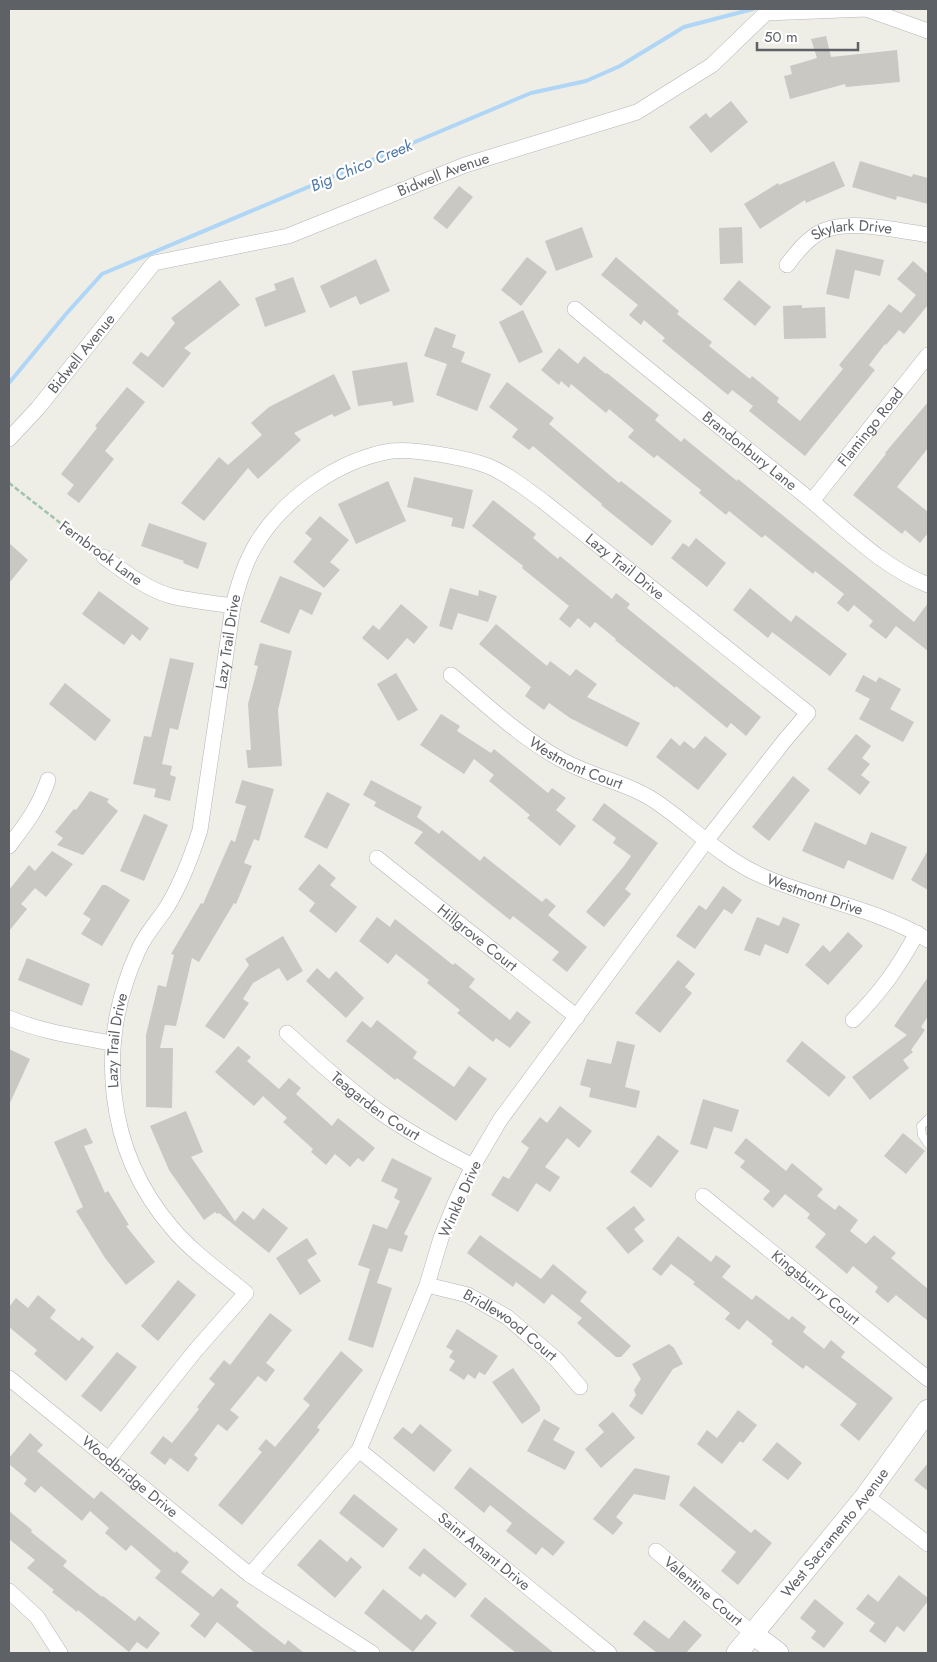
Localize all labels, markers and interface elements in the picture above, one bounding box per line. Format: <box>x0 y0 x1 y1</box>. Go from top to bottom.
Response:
scale bar <box>757 20 858 52</box>
text: 50 m <box>764 26 798 48</box>
water label: Big Chico Creek <box>307 133 417 197</box>
street label: Bidwell Avenue <box>394 147 492 202</box>
street label: Skylark Drive <box>806 215 894 246</box>
street label: Bidwell Avenue <box>43 309 120 398</box>
street label: Flamingo Road <box>832 383 909 472</box>
street label: Brandonbury Lane <box>697 406 802 496</box>
street label: Fernbrook Lane <box>55 515 147 591</box>
street label: Lazy Trail Drive <box>581 528 669 605</box>
street label: Lazy Trail Drive <box>210 592 247 691</box>
street label: Westmont Court <box>524 731 626 795</box>
street label: Westmont Drive <box>763 868 866 921</box>
street label: Hillgrove Court <box>432 899 522 977</box>
street label: Lazy Trail Drive <box>102 990 133 1089</box>
street label: Teagarden Court <box>326 1066 424 1146</box>
street label: Winkle Drive <box>433 1157 487 1241</box>
street label: Kingsburry Court <box>767 1245 865 1330</box>
street label: Bridlewood Court <box>459 1283 562 1366</box>
street label: Woodbridge Drive <box>77 1431 183 1523</box>
street label: West Sacramento Avenue <box>776 1463 894 1602</box>
street label: Saint Amant Drive <box>433 1507 535 1596</box>
street label: Valentine Court <box>659 1551 748 1632</box>

